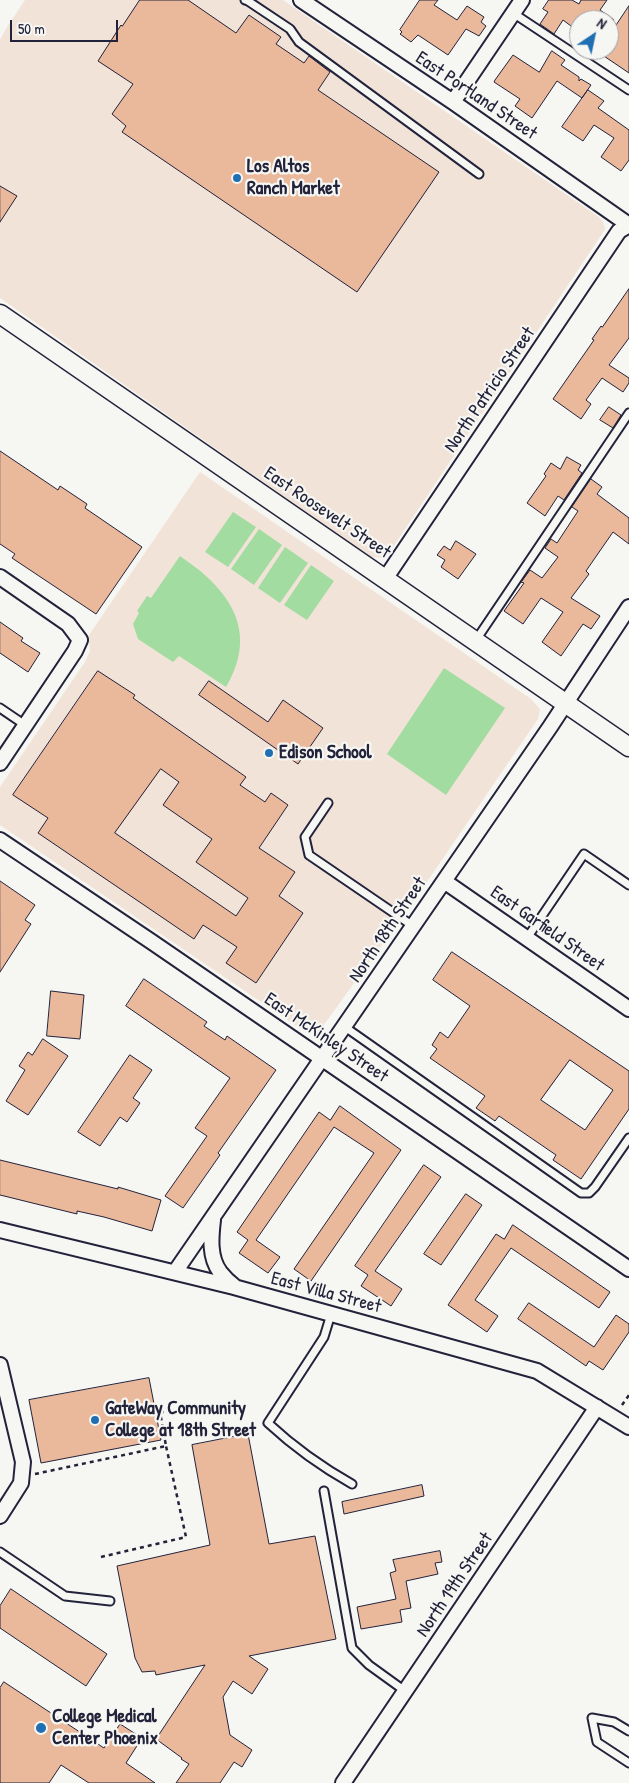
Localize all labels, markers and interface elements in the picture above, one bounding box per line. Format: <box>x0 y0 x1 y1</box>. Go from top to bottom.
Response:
scale bar <box>12 10 120 42</box>
north arrow <box>569 10 619 60</box>
text: N <box>594 13 611 33</box>
text: 50 m <box>18 18 45 39</box>
street label: East Portland Street <box>411 47 541 145</box>
place label: Los Altos Ranch Market <box>247 156 339 200</box>
marker: Los Altos Ranch Market <box>231 172 243 184</box>
street label: North Patricio Street <box>440 323 540 457</box>
street label: East Roosevelt Street <box>259 462 395 564</box>
place label: Edison School <box>279 742 371 764</box>
marker: Edison School <box>263 747 275 759</box>
street label: North 18th Street <box>344 873 432 987</box>
street label: East Garfield Street <box>486 881 608 977</box>
street label: East McKinley Street <box>260 988 392 1088</box>
street label: East Villa Street <box>268 1267 384 1319</box>
place label: GateWay Community College at 18th Street <box>105 1398 256 1442</box>
marker: GateWay Community College at 18th Street <box>89 1414 101 1426</box>
street label: North 19th Street <box>412 1528 498 1642</box>
place label: College Medical Center Phoenix <box>52 1706 158 1750</box>
marker: College Medical Center Phoenix <box>34 1721 48 1735</box>

